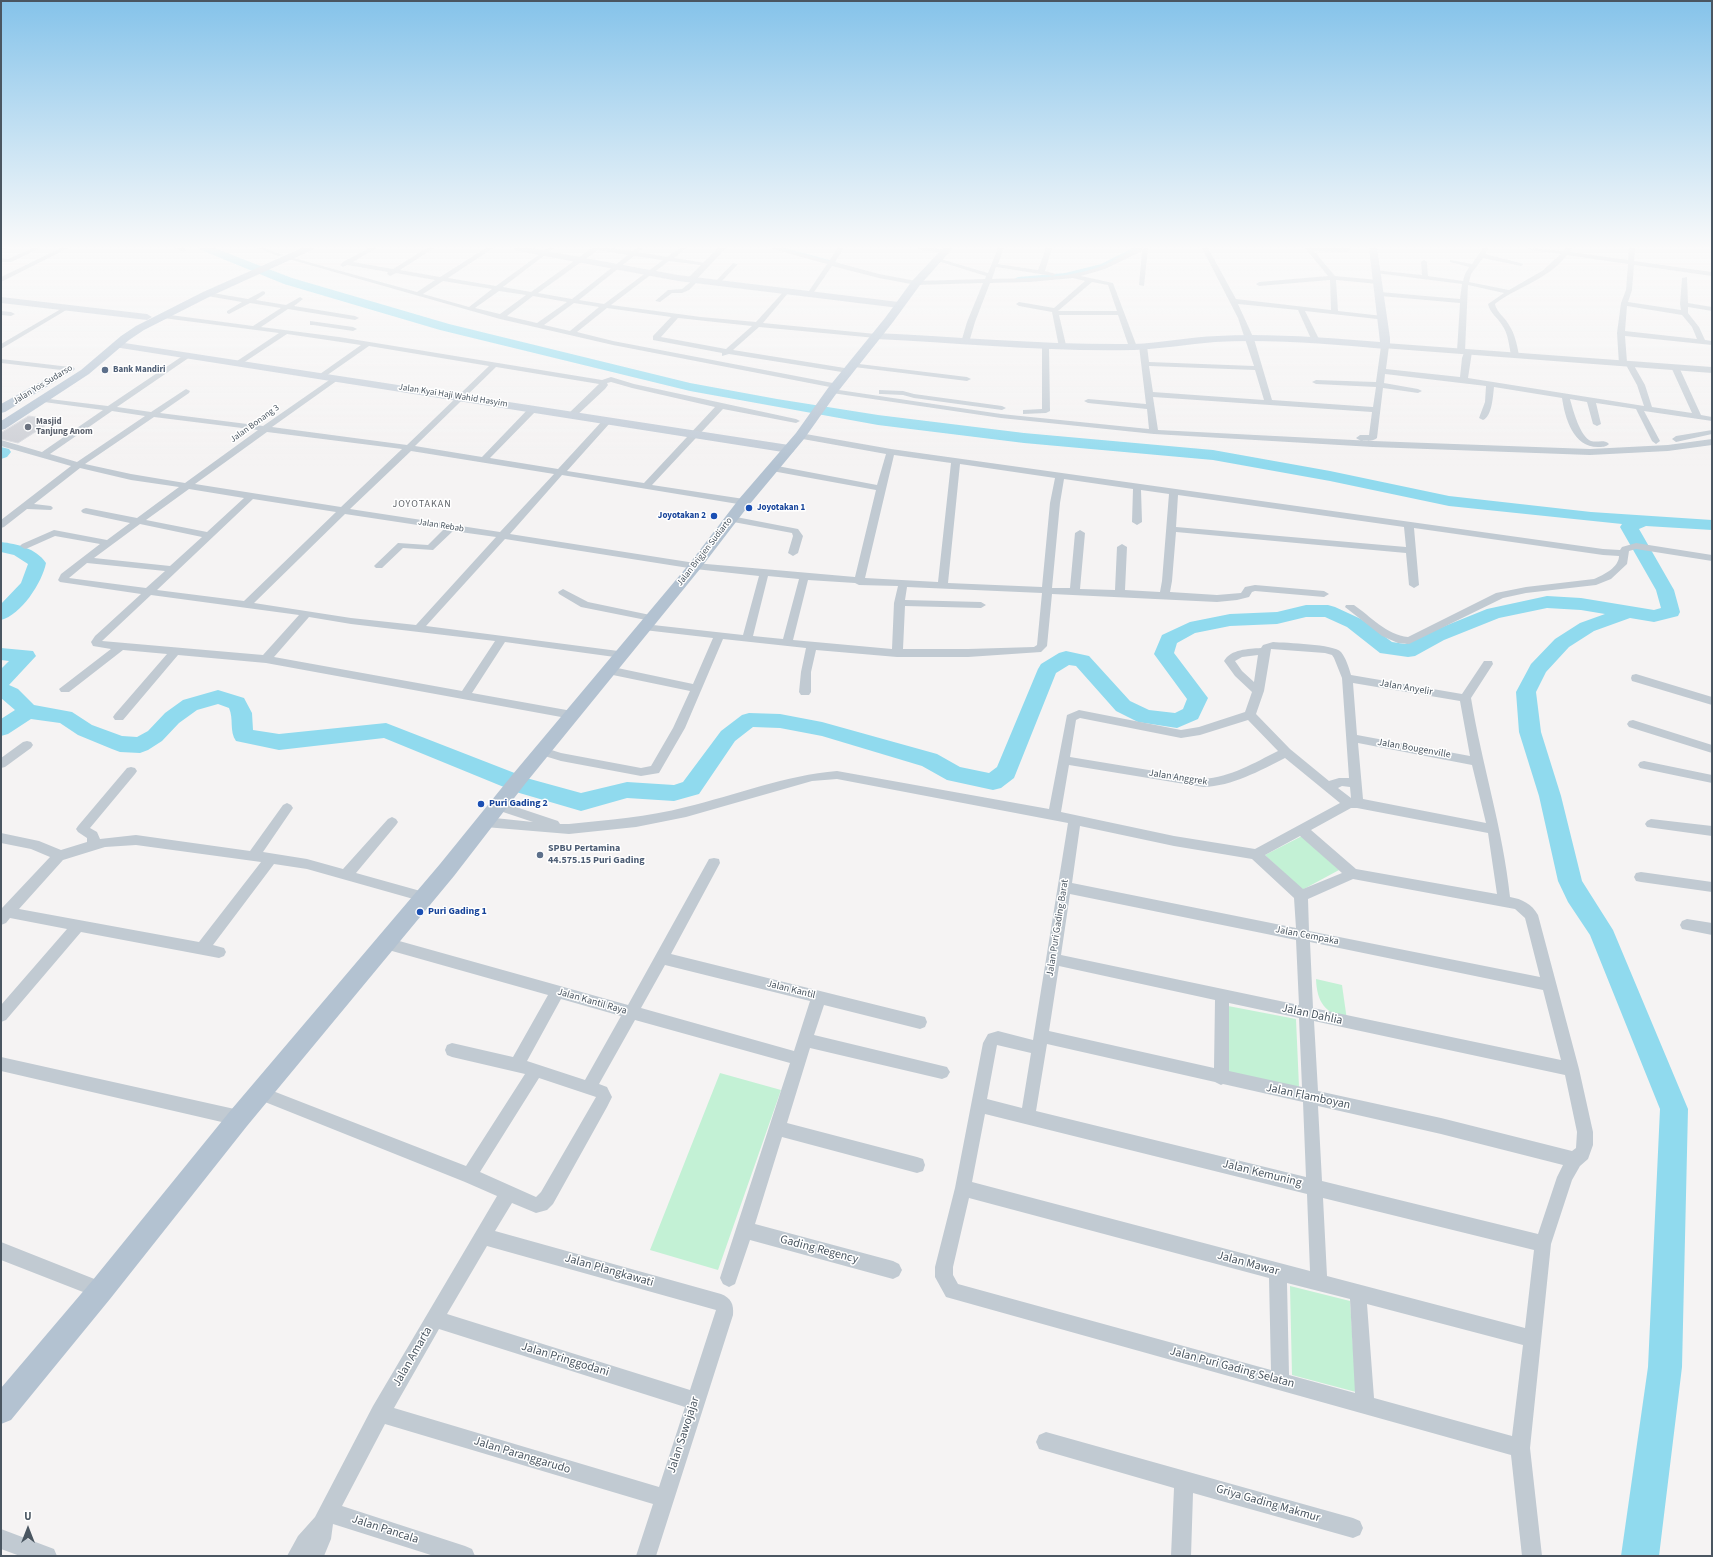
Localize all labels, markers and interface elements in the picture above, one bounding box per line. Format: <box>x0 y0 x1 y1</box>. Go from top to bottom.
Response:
street label: Jalan Yos Sudarso <box>11 363 75 407</box>
marker: Bank Mandiri <box>100 365 110 375</box>
place label: Bank Mandiri <box>113 365 166 375</box>
street label: Jalan Kyai Haji Wahid Hasyim <box>398 382 508 410</box>
street label: Jalan Bonang 3 <box>228 403 282 445</box>
place label: Masjid Tanjung Anom <box>36 417 93 438</box>
marker: Masjid Tanjung Anom <box>23 422 33 432</box>
district label: JOYOTAKAN <box>392 499 452 511</box>
marker: Joyotakan 1 <box>744 503 754 513</box>
place label: Joyotakan 1 <box>757 503 805 513</box>
place label: Joyotakan 2 <box>658 511 706 521</box>
marker: Joyotakan 2 <box>709 511 719 521</box>
street label: Jalan Brigjen Sudiarto <box>675 516 735 588</box>
street label: Jalan Rebab <box>417 517 465 535</box>
street label: Jalan Anyelir <box>1378 677 1434 699</box>
street label: Jalan Bougenville <box>1376 737 1452 761</box>
street label: Jalan Anggrek <box>1148 767 1208 789</box>
place label: Puri Gading 2 <box>489 798 548 810</box>
marker: Puri Gading 2 <box>476 799 486 809</box>
place label: SPBU Pertamina 44.575.15 Puri Gading <box>548 843 645 866</box>
marker: SPBU Pertamina 44.575.15 Puri Gading <box>535 850 545 860</box>
street label: Jalan Puri Gading Barat <box>1044 879 1072 977</box>
place label: Puri Gading 1 <box>428 906 487 918</box>
marker: Puri Gading 1 <box>415 907 425 917</box>
street label: Jalan Cempaka <box>1274 924 1340 948</box>
street label: Jalan Kantil <box>765 978 817 1002</box>
street label: Jalan Kantil Raya <box>556 986 628 1018</box>
street label: Jalan Dahlia <box>1280 1002 1344 1028</box>
street label: Jalan Flamboyan <box>1264 1081 1352 1113</box>
street label: Jalan Kemuning <box>1221 1157 1303 1191</box>
street label: Gading Regency <box>778 1233 860 1267</box>
street label: Jalan Mawar <box>1216 1249 1280 1279</box>
street label: Jalan Plangkawati <box>563 1251 655 1291</box>
street label: Jalan Amarta <box>390 1325 436 1389</box>
street label: Jalan Pringgodani <box>519 1340 611 1380</box>
street label: Jalan Puri Gading Selatan <box>1168 1344 1296 1392</box>
street label: Jalan Sawojajar <box>665 1395 703 1475</box>
street label: Jalan Paranggarudo <box>472 1434 572 1478</box>
street label: Griya Gading Makmur <box>1214 1482 1322 1526</box>
north arrow <box>8 1509 48 1549</box>
text: U <box>24 1509 32 1524</box>
street label: Jalan Pancala <box>350 1512 420 1548</box>

